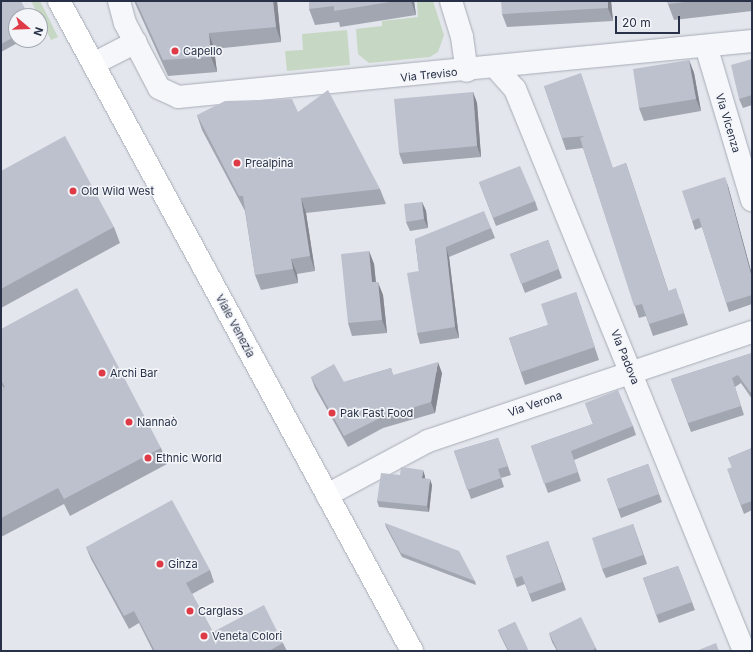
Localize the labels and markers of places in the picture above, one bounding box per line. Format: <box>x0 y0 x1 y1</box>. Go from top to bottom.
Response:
place label: Capello <box>183 44 222 58</box>
marker: Capello <box>170 46 180 56</box>
place label: Prealpina <box>245 156 293 170</box>
marker: Prealpina <box>232 158 242 168</box>
place label: Old Wild West <box>81 184 154 198</box>
marker: Old Wild West <box>68 186 78 196</box>
place label: Archi Bar <box>110 366 158 380</box>
marker: Archi Bar <box>97 368 107 378</box>
place label: Pak Fast Food <box>340 406 413 420</box>
marker: Pak Fast Food <box>327 408 337 418</box>
place label: Nannaò <box>137 415 177 429</box>
marker: Nannaò <box>124 417 134 427</box>
place label: Ethnic World <box>156 451 222 465</box>
marker: Ethnic World <box>143 453 153 463</box>
place label: Ginza <box>168 557 198 571</box>
marker: Ginza <box>155 559 165 569</box>
place label: Carglass <box>198 604 243 618</box>
marker: Carglass <box>185 606 195 616</box>
place label: Veneta Colori <box>212 629 282 643</box>
marker: Veneta Colori <box>199 631 209 641</box>

